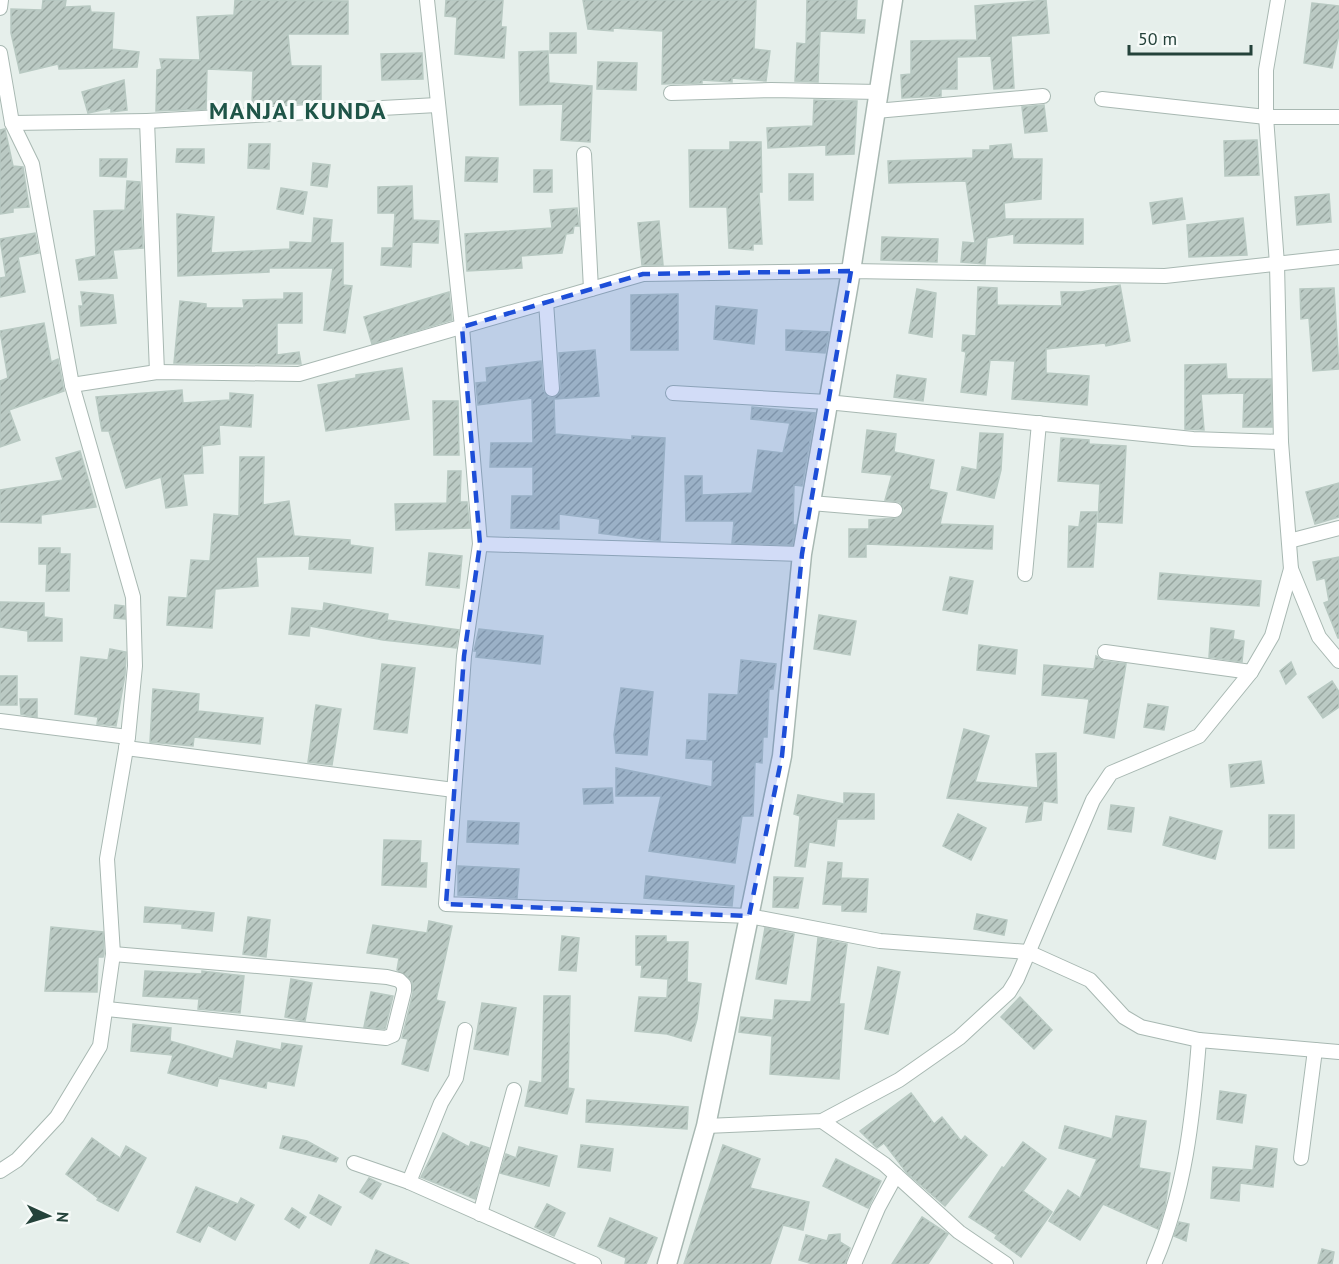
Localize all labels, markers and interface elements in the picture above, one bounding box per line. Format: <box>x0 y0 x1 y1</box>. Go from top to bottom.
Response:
scale bar <box>1129 18 1250 56</box>
text: 50 m <box>1138 27 1177 50</box>
district label: MANJAI KUNDA <box>209 95 387 126</box>
north arrow <box>18 1186 78 1246</box>
text: N <box>53 1211 73 1223</box>

